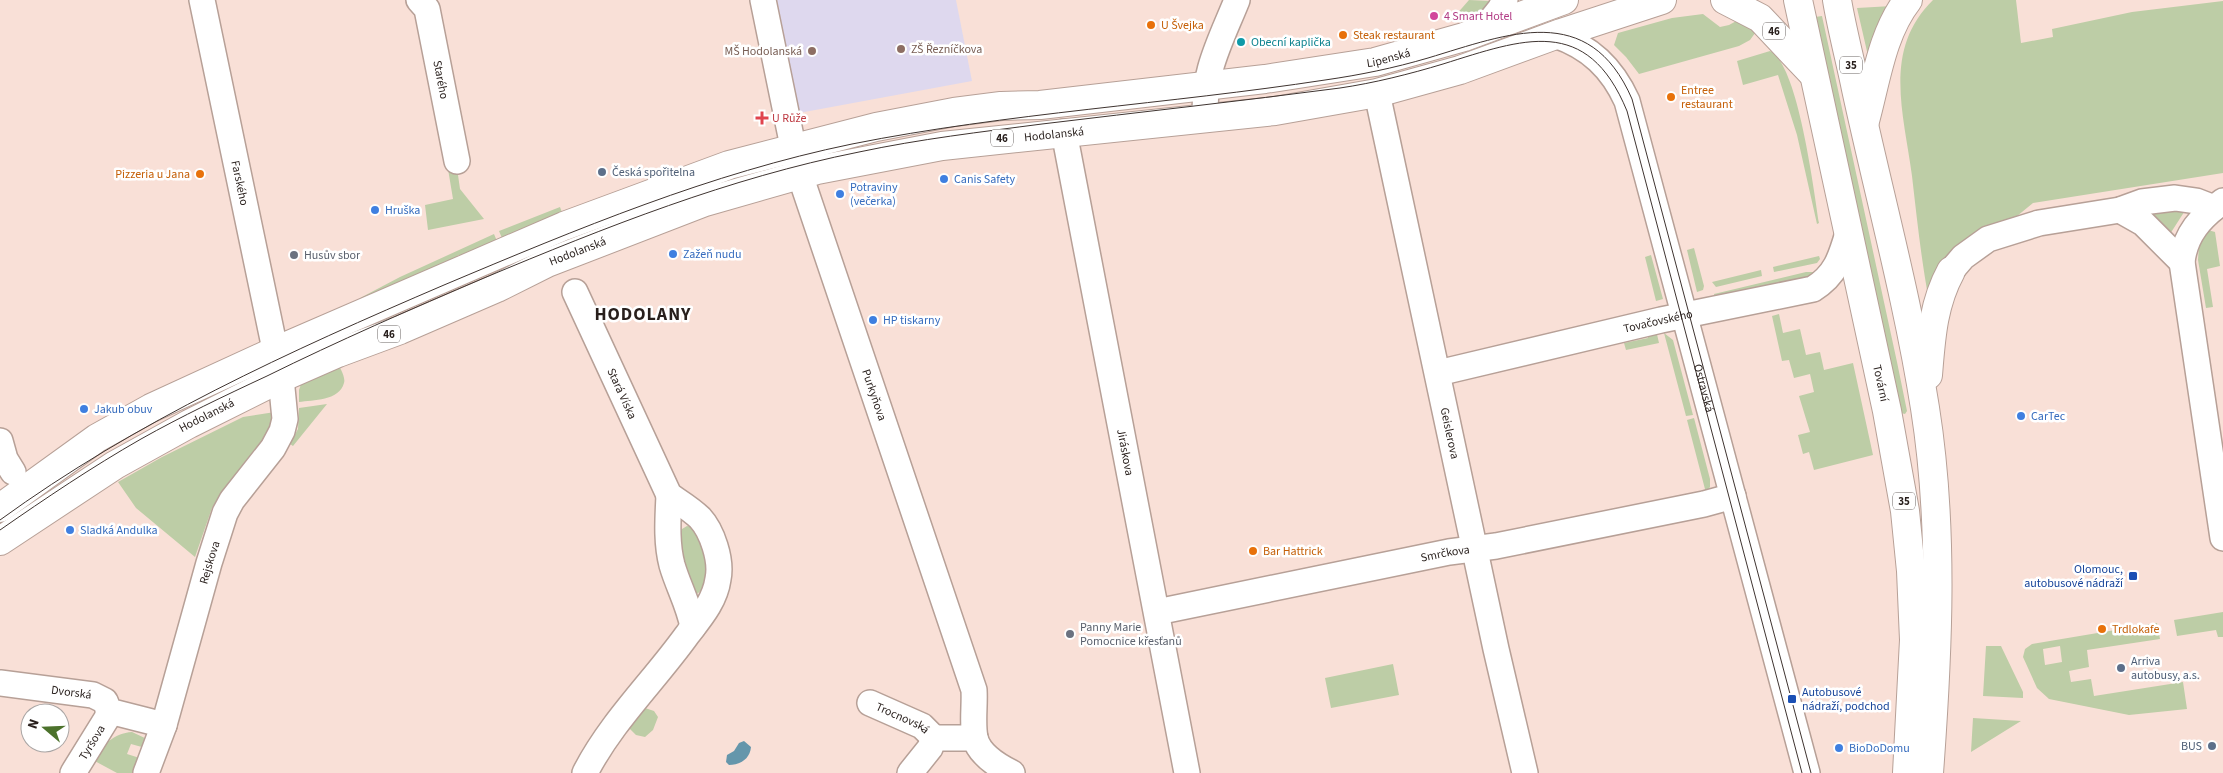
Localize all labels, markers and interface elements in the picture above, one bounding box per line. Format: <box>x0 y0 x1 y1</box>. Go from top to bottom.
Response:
place label: 4 Smart Hotel <box>1444 8 1512 25</box>
marker: 4 Smart Hotel <box>1428 10 1440 22</box>
place label: U Švejka <box>1161 17 1204 34</box>
marker: U Švejka <box>1145 19 1157 31</box>
road number: 46 <box>1763 22 1785 40</box>
place label: Steak restaurant <box>1353 27 1435 44</box>
marker: Steak restaurant <box>1337 29 1349 41</box>
place label: Obecní kaplička <box>1251 34 1331 51</box>
marker: Obecní kaplička <box>1235 36 1247 48</box>
place label: ZŠ Řezníčkova <box>911 41 982 58</box>
place label: MŠ Hodolanská <box>724 43 802 60</box>
marker: ZŠ Řezníčkova <box>895 43 907 55</box>
street label: Lipenská <box>1365 44 1412 72</box>
marker: MŠ Hodolanská <box>806 45 818 57</box>
road number: 35 <box>1840 56 1862 74</box>
street label: Starého <box>428 59 453 100</box>
place label: Entree restaurant <box>1681 82 1733 113</box>
marker: Entree restaurant <box>1665 91 1677 103</box>
place label: U Růže <box>772 110 806 127</box>
marker: U Růže <box>756 112 768 124</box>
street label: Hodolanská <box>1023 123 1085 146</box>
road number: 46 <box>991 130 1013 146</box>
street label: Farského <box>226 159 253 207</box>
place label: Česká spořitelna <box>612 164 695 181</box>
place label: Pizzeria u Jana <box>115 166 190 183</box>
marker: Česká spořitelna <box>596 166 608 178</box>
marker: Pizzeria u Jana <box>194 168 206 180</box>
place label: Canis Safety <box>954 171 1016 188</box>
marker: Canis Safety <box>938 173 950 185</box>
place label: Potraviny (večerka) <box>850 179 898 210</box>
marker: Potraviny (večerka) <box>834 188 846 200</box>
place label: Hruška <box>385 202 420 219</box>
marker: Hruška <box>369 204 381 216</box>
street label: Hodolanská <box>547 233 609 270</box>
place label: Zažeň nudu <box>683 246 742 263</box>
place label: Husův sbor <box>304 247 361 264</box>
marker: Zažeň nudu <box>667 248 679 260</box>
marker: Husův sbor <box>288 249 300 261</box>
district label: HODOLANY <box>594 302 692 327</box>
street label: Tovačovského <box>1622 306 1694 338</box>
place label: HP tiskarny <box>883 312 941 329</box>
marker: HP tiskarny <box>867 314 879 326</box>
road number: 46 <box>378 326 400 342</box>
street label: Ostravská <box>1689 362 1718 414</box>
street label: Tovární <box>1868 363 1893 404</box>
street label: Stará Víska <box>602 366 641 422</box>
street label: Purkyňova <box>857 367 890 423</box>
street label: Hodolanská <box>176 395 237 437</box>
place label: Jakub obuv <box>94 401 153 418</box>
marker: Jakub obuv <box>78 403 90 415</box>
street label: Geislerova <box>1436 406 1463 461</box>
place label: CarTec <box>2031 408 2066 425</box>
marker: CarTec <box>2015 410 2027 422</box>
street label: Jiráskova <box>1112 427 1138 477</box>
road number: 35 <box>1893 492 1915 510</box>
place label: Sladká Andulka <box>80 522 158 539</box>
marker: Sladká Andulka <box>64 524 76 536</box>
street label: Rejskova <box>196 539 225 586</box>
street label: Smrčkova <box>1419 541 1471 567</box>
place label: Bar Hattrick <box>1263 543 1323 560</box>
marker: Bar Hattrick <box>1247 545 1259 557</box>
place label: Olomouc, autobusové nádraží <box>2024 561 2124 592</box>
marker: Olomouc, autobusové nádraží <box>2127 570 2139 582</box>
place label: Panny Marie Pomocnice křesťanů <box>1080 619 1182 650</box>
place label: Trdlokafe <box>2112 621 2159 638</box>
marker: Trdlokafe <box>2096 623 2108 635</box>
marker: Panny Marie Pomocnice křesťanů <box>1064 628 1076 640</box>
place label: Arriva autobusy, a.s. <box>2131 653 2200 684</box>
marker: Arriva autobusy, a.s. <box>2115 662 2127 674</box>
street label: Dvorská <box>50 682 93 704</box>
place label: Autobusové nádraží, podchod <box>1802 684 1890 715</box>
marker: Autobusové nádraží, podchod <box>1786 693 1798 705</box>
street label: Trocnovská <box>873 699 933 738</box>
north arrow <box>20 703 70 753</box>
text: N <box>23 716 45 732</box>
street label: Tyršova <box>75 722 110 764</box>
place label: BUS <box>2181 738 2202 755</box>
place label: BioDoDomu <box>1849 740 1910 757</box>
marker: BUS <box>2206 740 2218 752</box>
marker: BioDoDomu <box>1833 742 1845 754</box>

